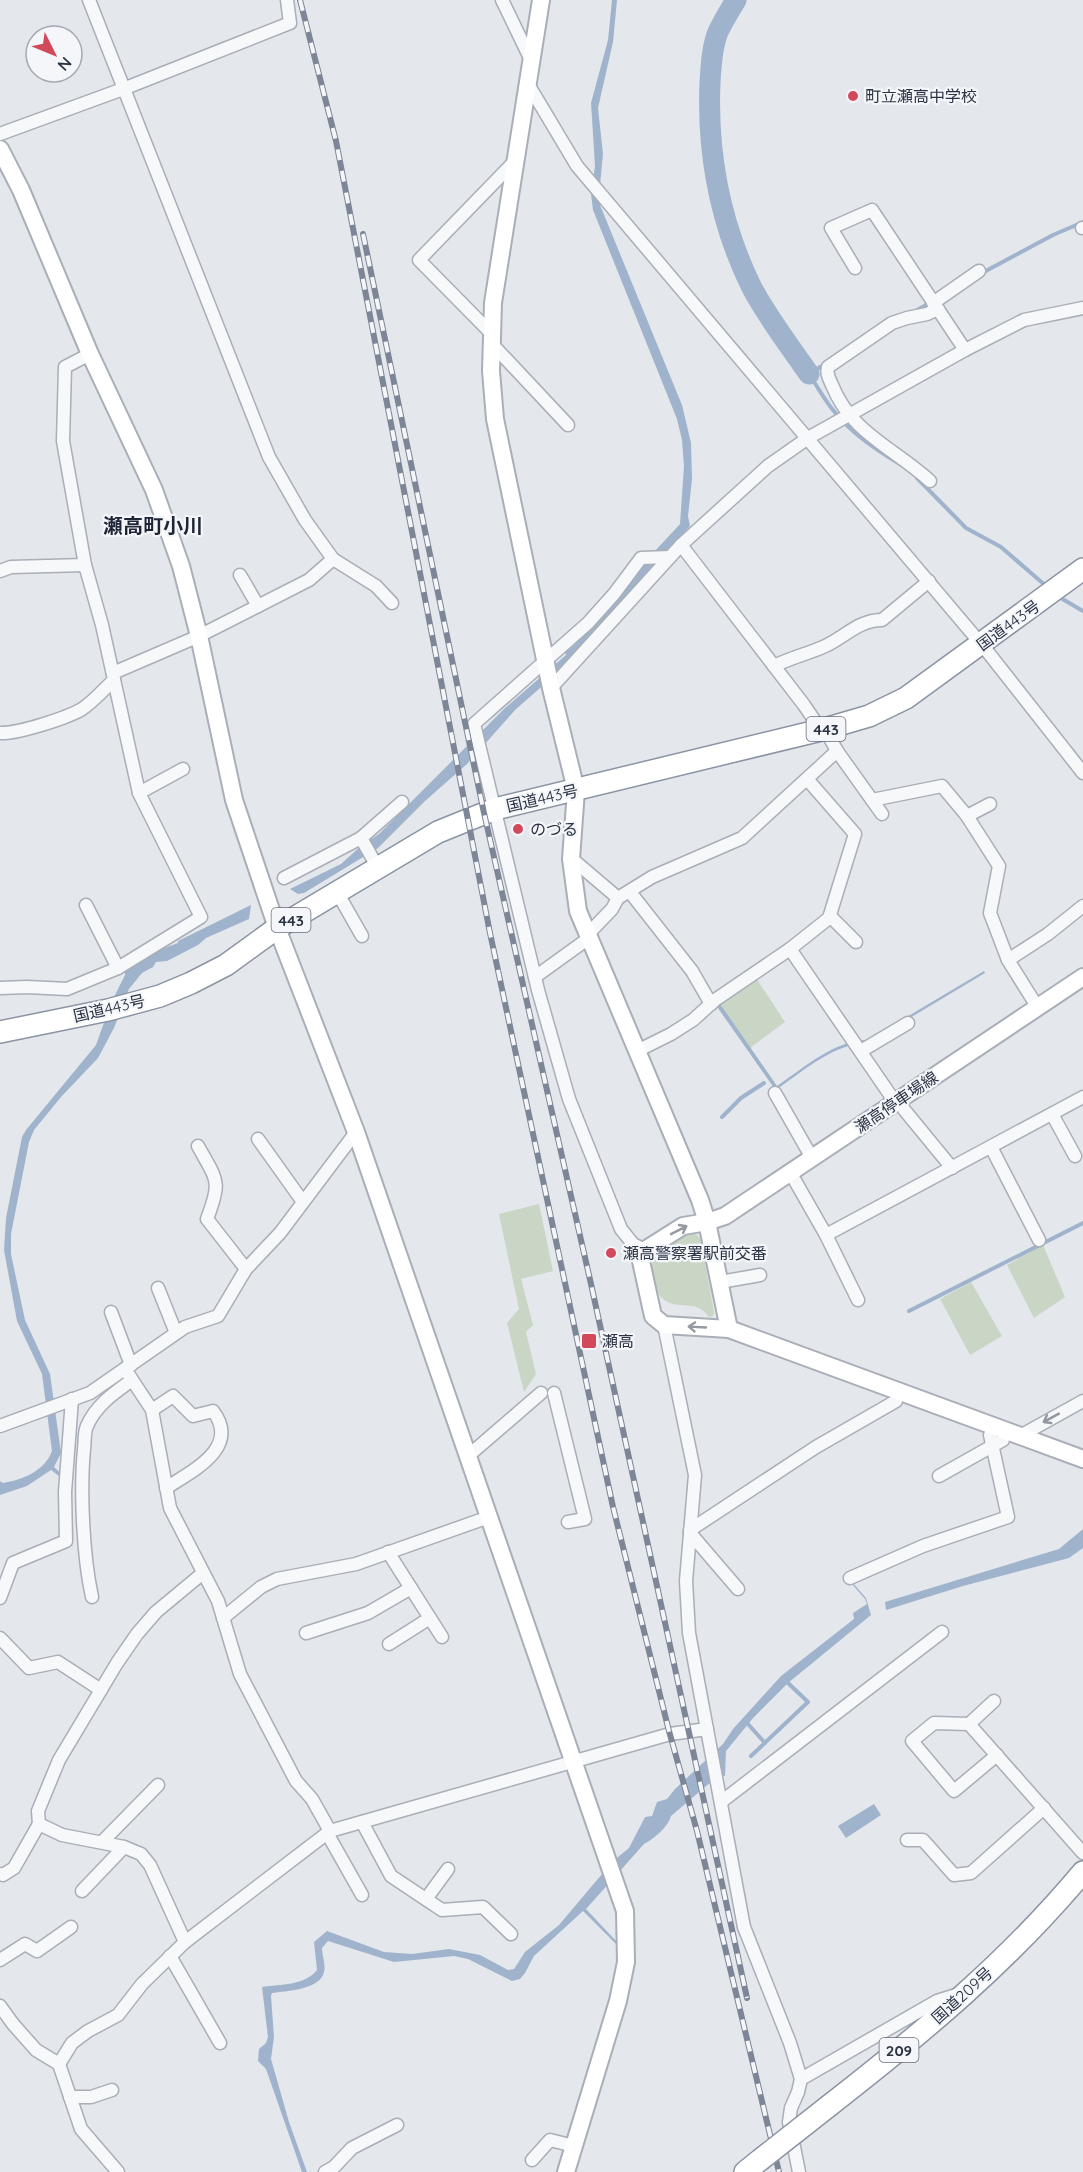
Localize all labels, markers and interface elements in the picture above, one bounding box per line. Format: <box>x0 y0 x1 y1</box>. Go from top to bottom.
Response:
north arrow <box>24 24 84 84</box>
text: N <box>54 53 76 75</box>
place label: 町立瀬高中学校 <box>865 86 977 106</box>
marker: 町立瀬高中学校 <box>846 89 860 103</box>
district label: 瀬高町小川 <box>103 513 203 538</box>
street label: 国道443号 <box>972 595 1044 655</box>
road number: 443 <box>806 717 846 741</box>
street label: 国道443号 <box>504 780 580 816</box>
place label: のづる <box>530 819 578 839</box>
marker: のづる <box>511 822 525 836</box>
road number: 443 <box>272 908 310 932</box>
street label: 国道443号 <box>71 990 147 1026</box>
street label: 瀬高停車場線 <box>851 1067 941 1137</box>
one-way arrow <box>669 1224 687 1235</box>
place label: 瀬高警察署駅前交番 <box>623 1243 767 1263</box>
marker: 瀬高警察署駅前交番 <box>604 1246 618 1260</box>
one-way arrow <box>687 1321 707 1332</box>
place label: 瀬高 <box>602 1331 634 1351</box>
marker: 瀬高 <box>580 1332 598 1350</box>
one-way arrow <box>1043 1413 1061 1424</box>
street label: 国道209号 <box>927 1962 997 2028</box>
road number: 209 <box>880 2038 918 2062</box>

